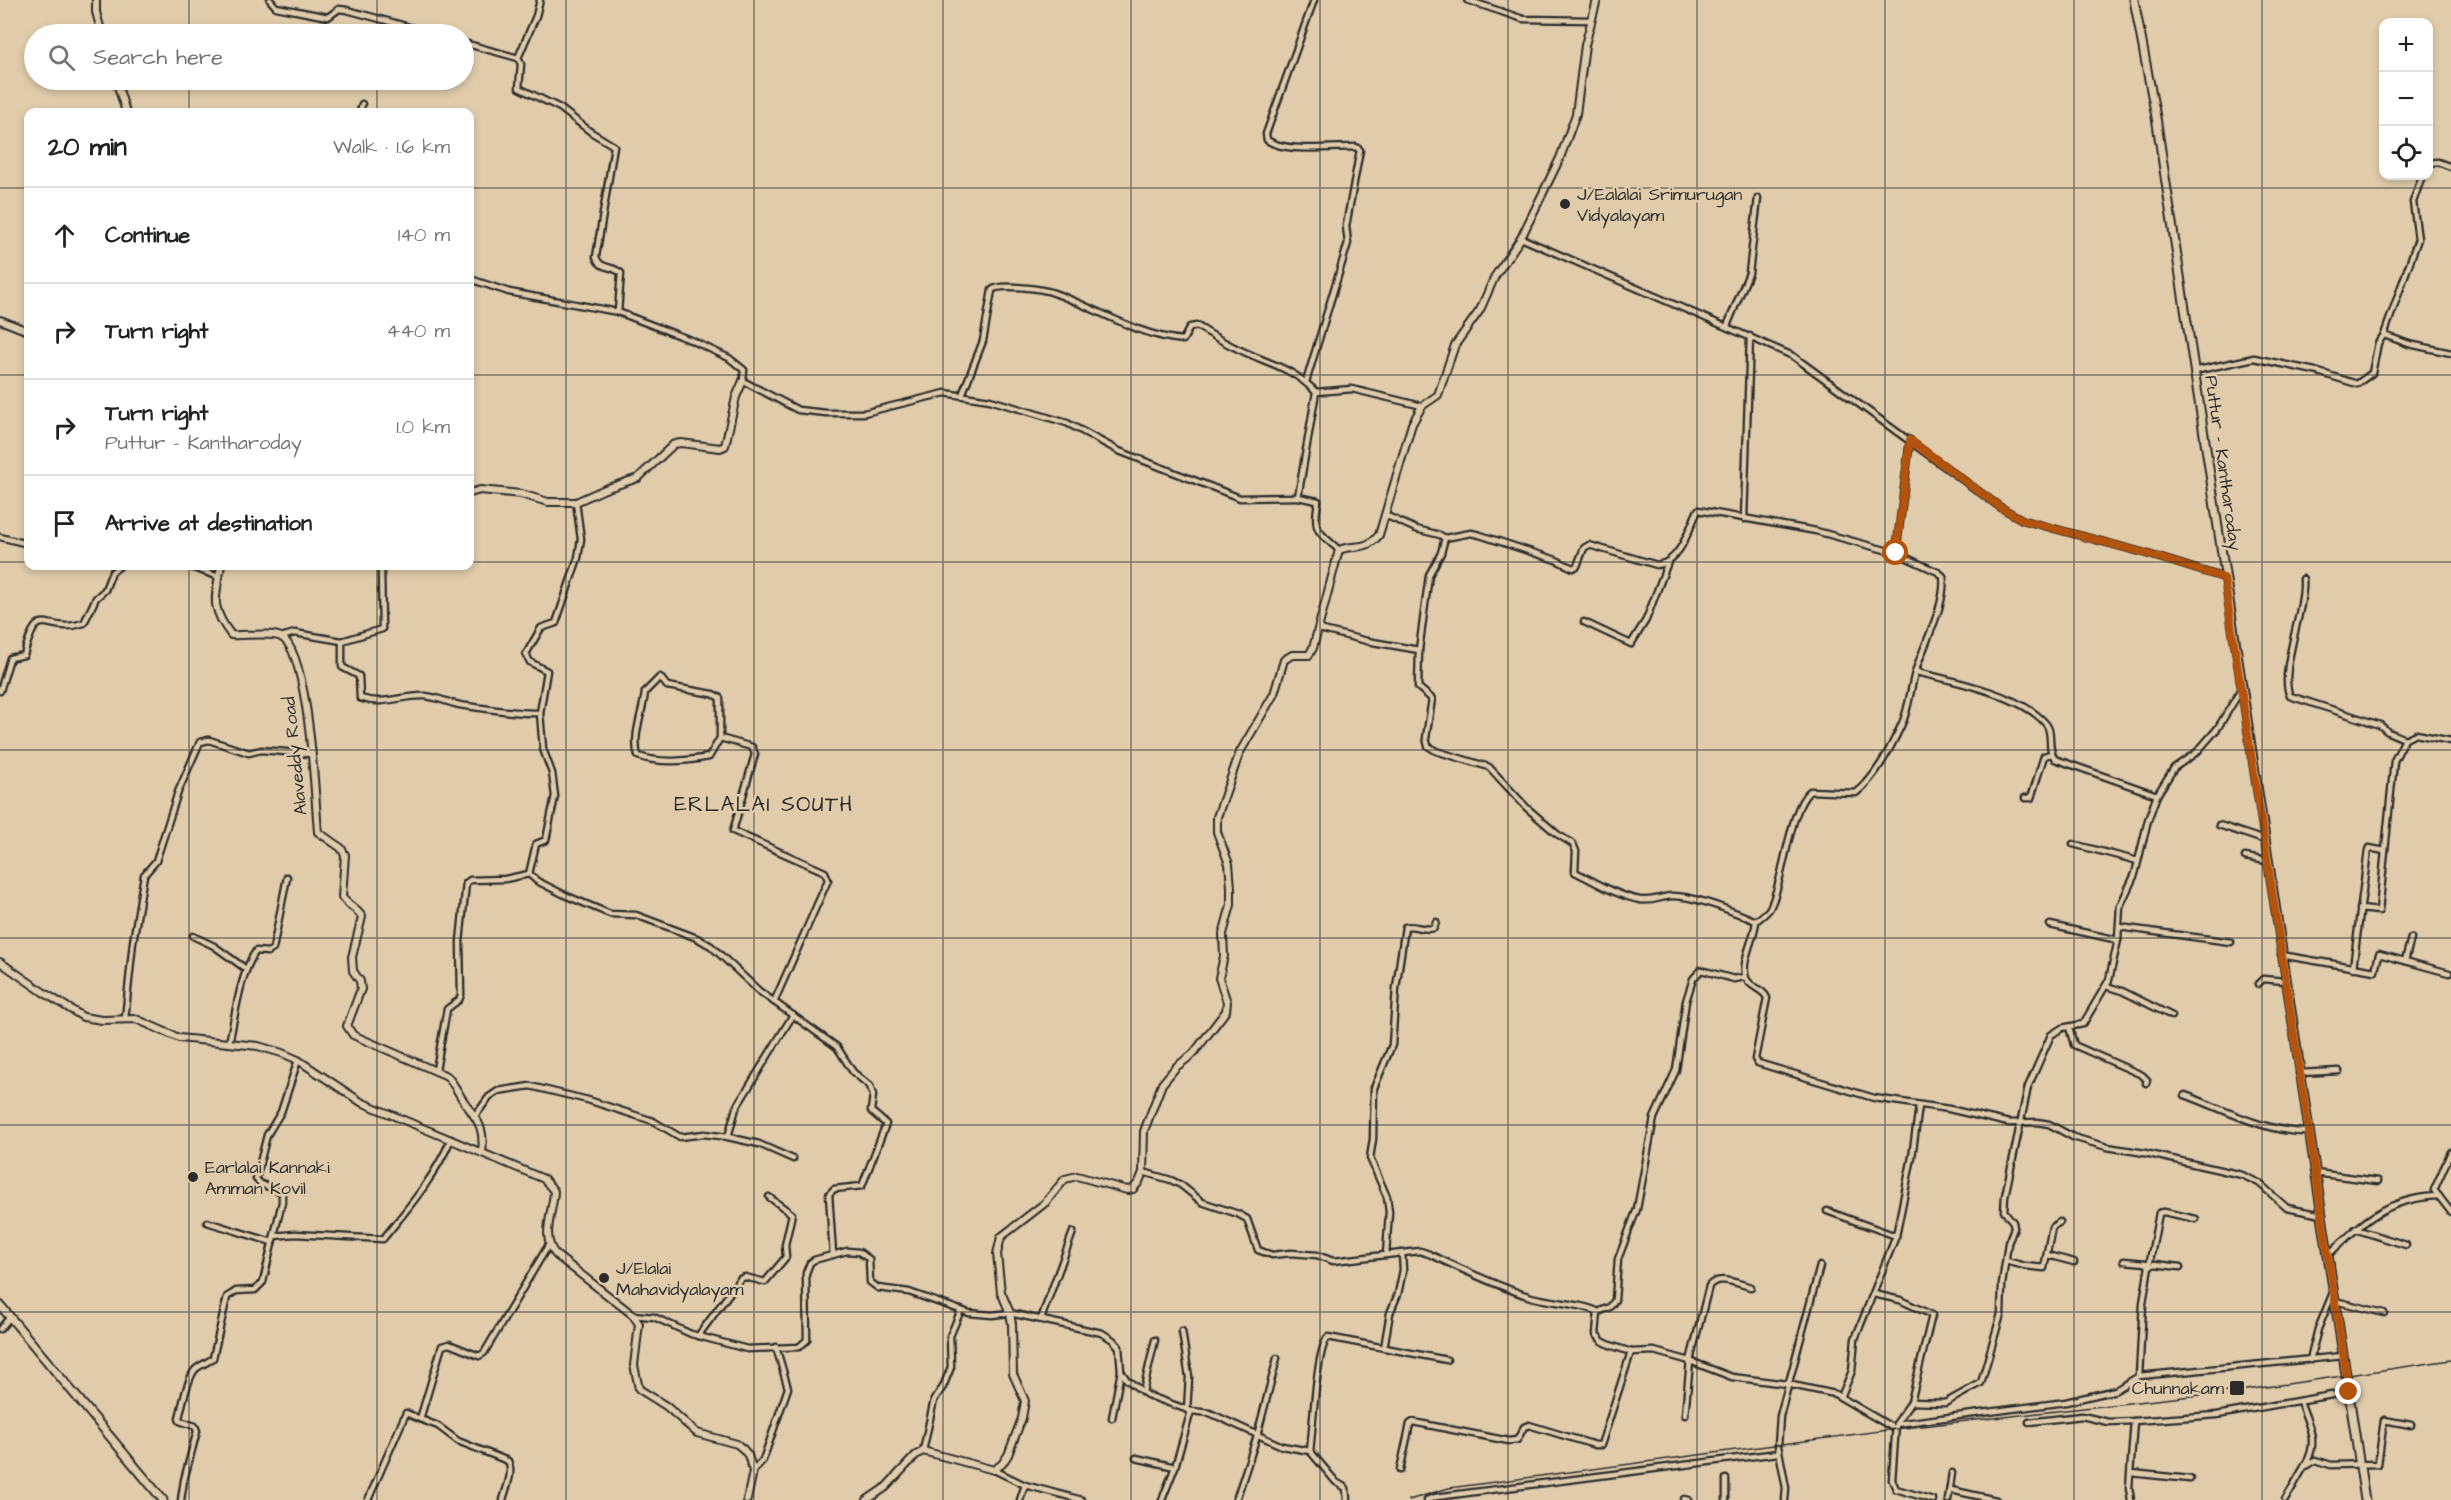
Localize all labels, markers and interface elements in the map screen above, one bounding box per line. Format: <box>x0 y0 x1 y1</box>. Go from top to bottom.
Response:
map controls <box>2379 18 2433 180</box>
button: + <box>2379 18 2433 72</box>
search box <box>24 24 474 90</box>
icon: search <box>45 41 78 74</box>
text: Search here <box>93 42 223 73</box>
button: − <box>2379 72 2433 126</box>
button: locate <box>2379 126 2433 180</box>
text: 20 min <box>48 129 127 165</box>
text: Walk · 1.6 km <box>333 133 450 161</box>
place label: J/Ealalai Srimurugan Vidyalayam <box>1577 182 1742 229</box>
marker: J/Ealalai Srimurugan Vidyalayam <box>1558 197 1572 211</box>
icon: ahead <box>48 219 81 252</box>
text: Continue <box>105 220 190 251</box>
text: 140 m <box>398 221 450 249</box>
icon: right <box>48 315 81 348</box>
text: Turn right <box>105 316 208 347</box>
text: 440 m <box>387 317 450 345</box>
street label: Puttur - Kantharoday <box>2197 374 2248 553</box>
text: Turn right <box>105 398 208 429</box>
icon: right <box>48 411 81 444</box>
text: 1.0 km <box>396 413 450 441</box>
text: Puttur - Kantharoday <box>105 429 302 457</box>
icon: arrive <box>48 507 81 540</box>
text: Arrive at destination <box>105 508 312 539</box>
route start <box>1882 539 1908 565</box>
street label: Alaveddy Road <box>276 695 315 817</box>
district label: ERLALAI SOUTH <box>674 790 854 819</box>
place label: Earlalai Kannaki Amman Kovil <box>205 1155 330 1201</box>
marker: Earlalai Kannaki Amman Kovil <box>186 1170 200 1184</box>
place label: J/Elalai Mahavidyalayam <box>616 1256 743 1303</box>
marker: J/Elalai Mahavidyalayam <box>597 1271 611 1285</box>
place label: Chunnakam <box>2132 1376 2224 1401</box>
route end <box>2335 1378 2361 1404</box>
marker: Chunnakam <box>2228 1379 2246 1397</box>

